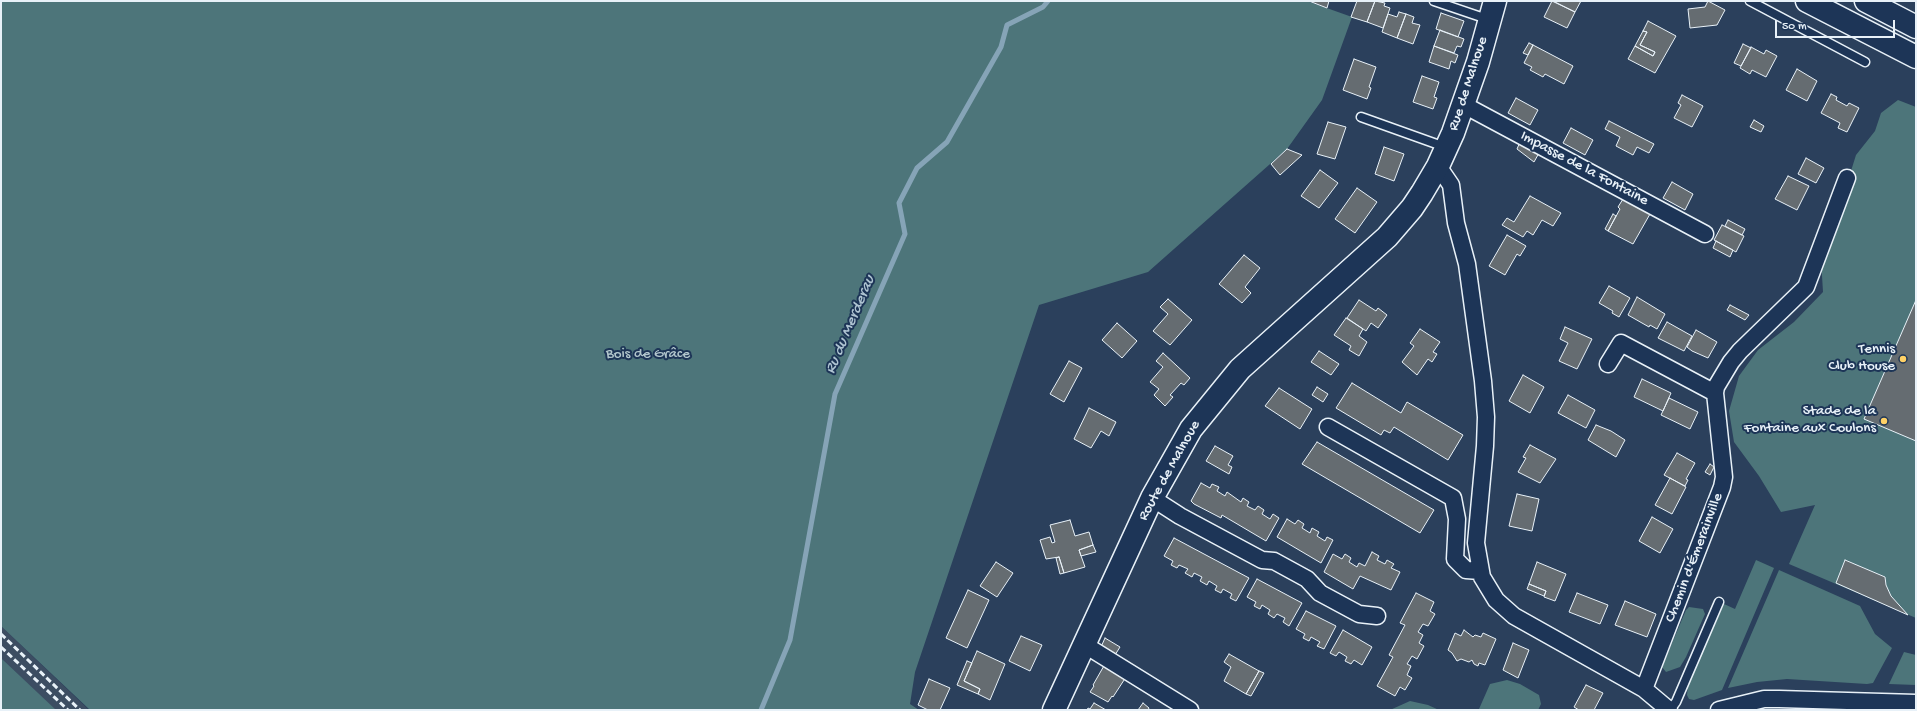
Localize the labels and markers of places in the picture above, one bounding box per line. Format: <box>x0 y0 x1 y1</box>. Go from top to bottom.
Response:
place label: Tennis Club House <box>1828 341 1895 376</box>
marker: Tennis Club House <box>1898 354 1908 364</box>
place label: Stade de la Fontaine aux Coulons <box>1744 403 1876 438</box>
marker: Stade de la Fontaine aux Coulons <box>1879 416 1889 426</box>

